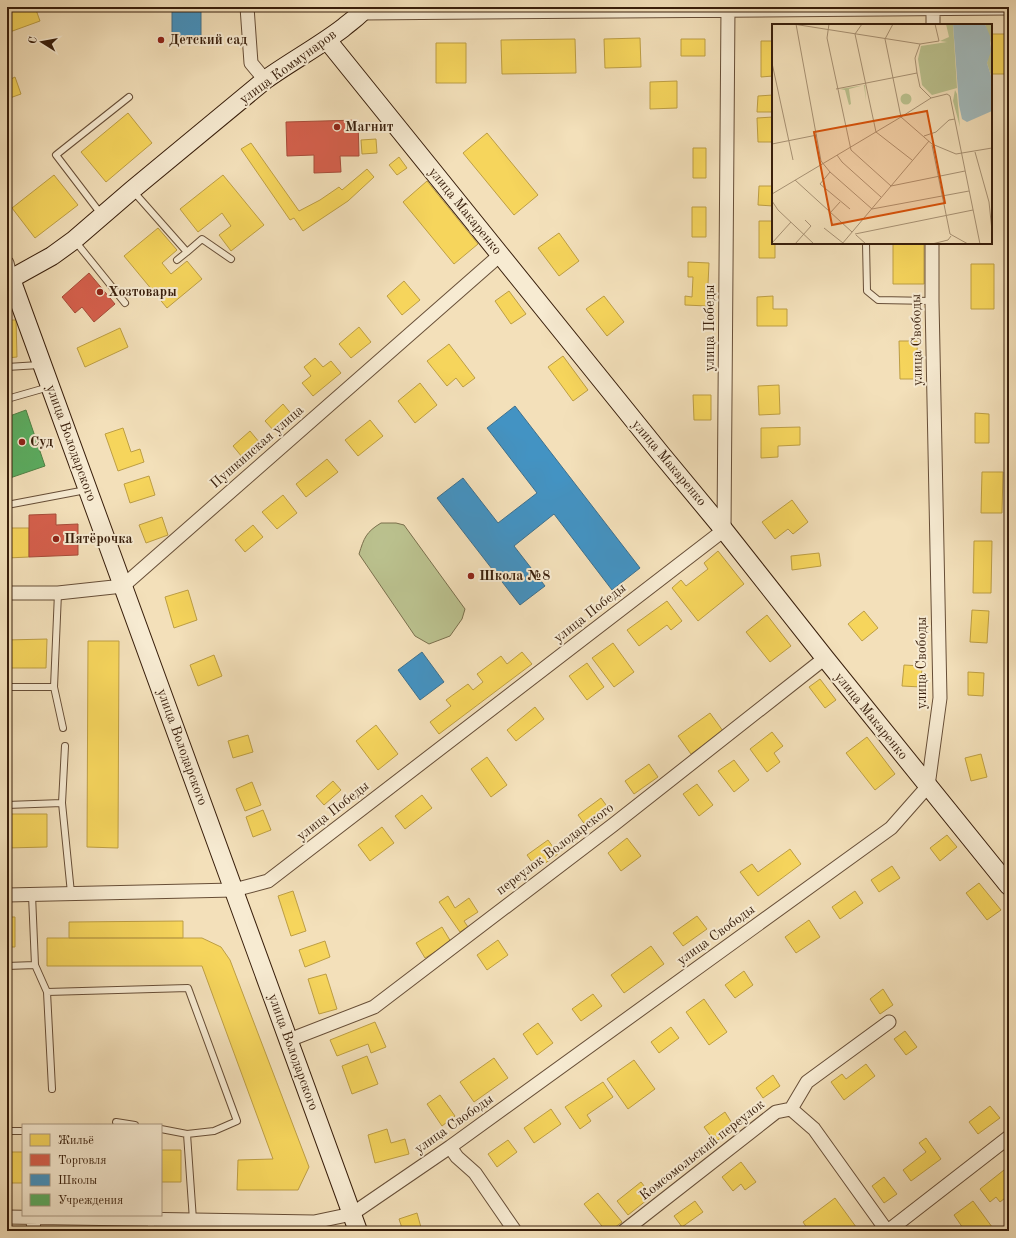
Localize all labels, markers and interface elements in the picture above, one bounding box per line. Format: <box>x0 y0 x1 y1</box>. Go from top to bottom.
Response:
north arrow <box>22 22 62 62</box>
inset map <box>772 24 992 244</box>
street label: улица Коммунаров <box>237 27 339 107</box>
place label: Детский сад <box>169 33 248 47</box>
marker: Детский сад <box>156 35 166 45</box>
text: С <box>28 36 40 45</box>
place label: Магнит <box>345 120 394 134</box>
marker: Магнит <box>332 122 342 132</box>
street label: улица Макаренко <box>426 165 504 257</box>
street label: улица Победы <box>703 284 717 372</box>
place label: Хозтовары <box>108 285 177 299</box>
marker: Хозтовары <box>95 287 105 297</box>
street label: улица Свободы <box>909 294 925 386</box>
street label: улица Володарского <box>43 383 99 503</box>
street label: Пушкинская улица <box>208 403 306 491</box>
street label: улица Макаренко <box>629 417 709 509</box>
place label: Суд <box>30 435 53 449</box>
marker: Суд <box>17 437 27 447</box>
place label: Пятёрочка <box>64 532 133 546</box>
marker: Пятёрочка <box>51 534 61 544</box>
place label: Школа №8 <box>479 569 550 583</box>
marker: Школа №8 <box>466 571 476 581</box>
street label: улица Победы <box>551 581 629 645</box>
street label: улица Свободы <box>915 617 929 709</box>
street label: улица Макаренко <box>832 670 910 762</box>
street label: улица Володарского <box>154 687 210 807</box>
street label: улица Победы <box>294 779 372 843</box>
street label: переулок Володарского <box>494 800 616 898</box>
street label: улица Свободы <box>675 902 757 968</box>
street label: улица Володарского <box>265 992 321 1112</box>
street label: улица Свободы <box>412 1092 496 1156</box>
street label: Комсомольский переулок <box>637 1097 767 1203</box>
legend <box>22 1124 162 1216</box>
text: Жильё <box>58 1135 94 1147</box>
text: Торговля <box>58 1155 107 1167</box>
text: Школы <box>58 1175 97 1187</box>
text: Учреждения <box>58 1195 123 1207</box>

